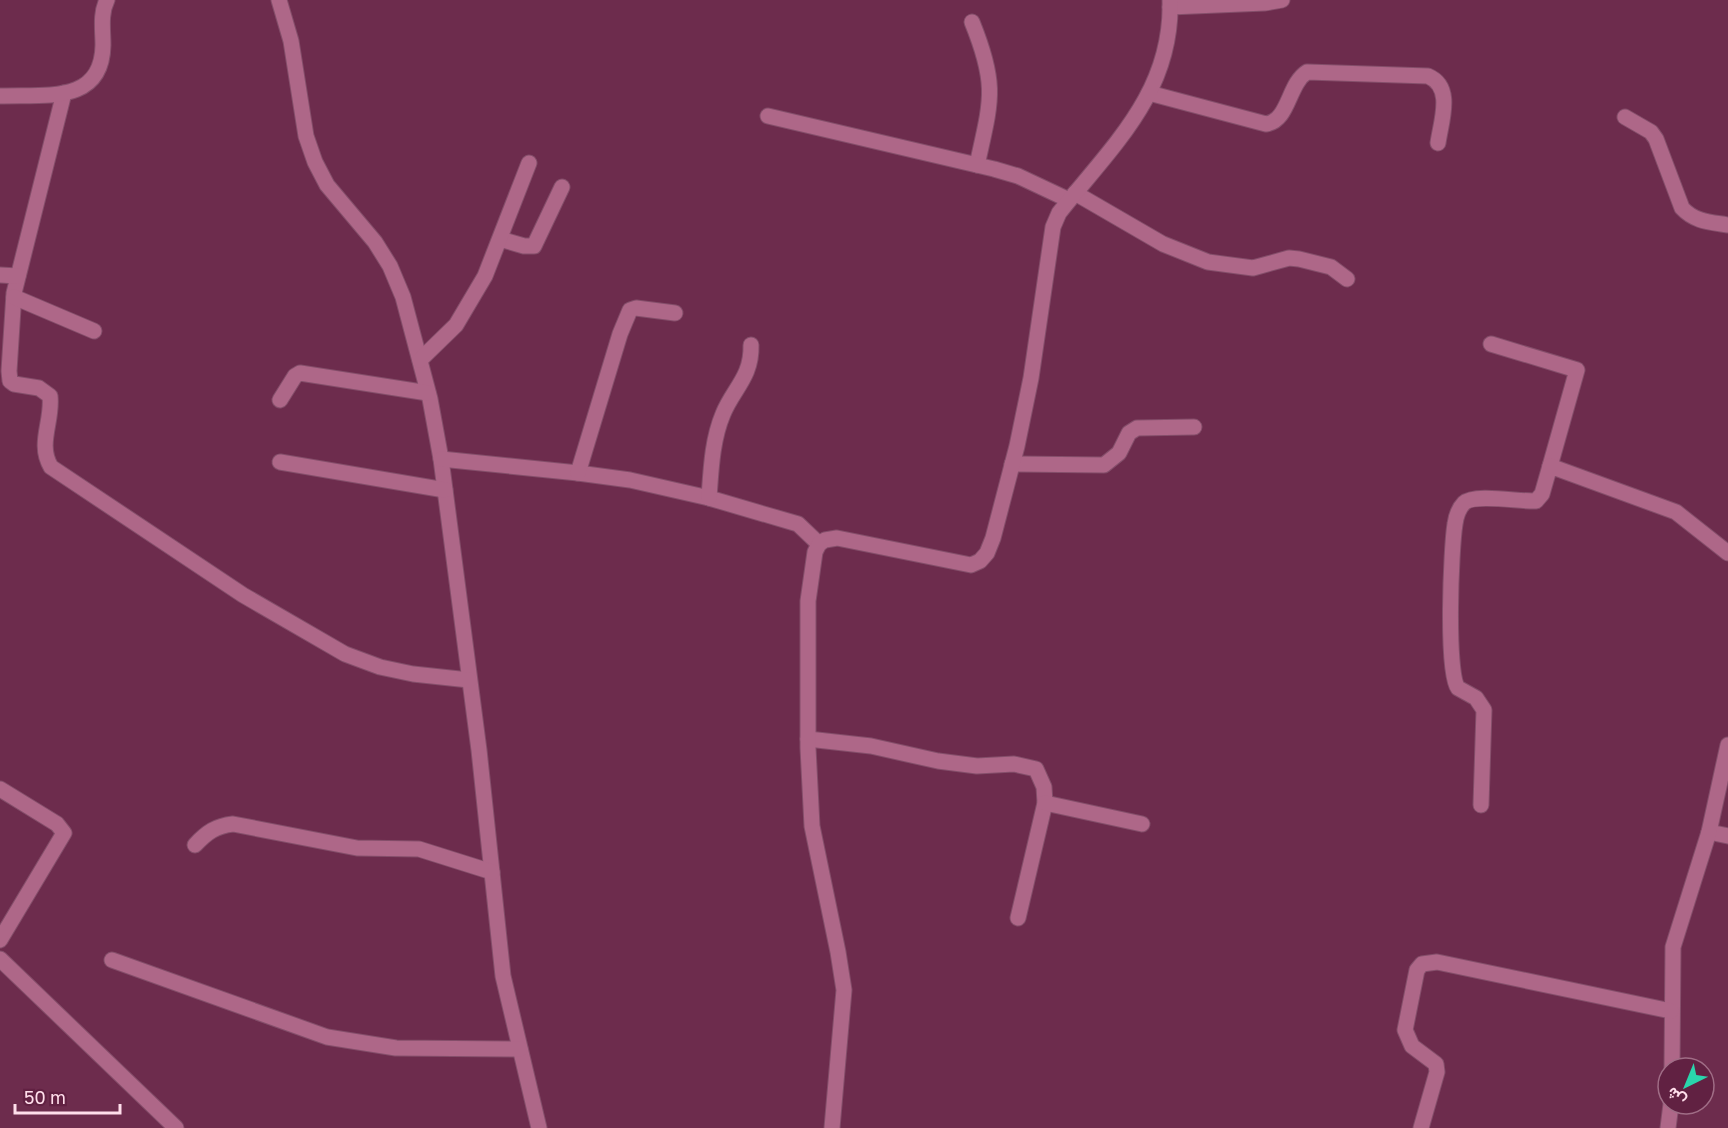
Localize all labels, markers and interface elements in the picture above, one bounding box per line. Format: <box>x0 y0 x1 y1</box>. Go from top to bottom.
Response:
north arrow <box>1656 1056 1716 1116</box>
scale bar <box>15 1077 120 1115</box>
text: ش <box>1662 1083 1690 1111</box>
text: 50 m <box>24 1086 66 1108</box>

